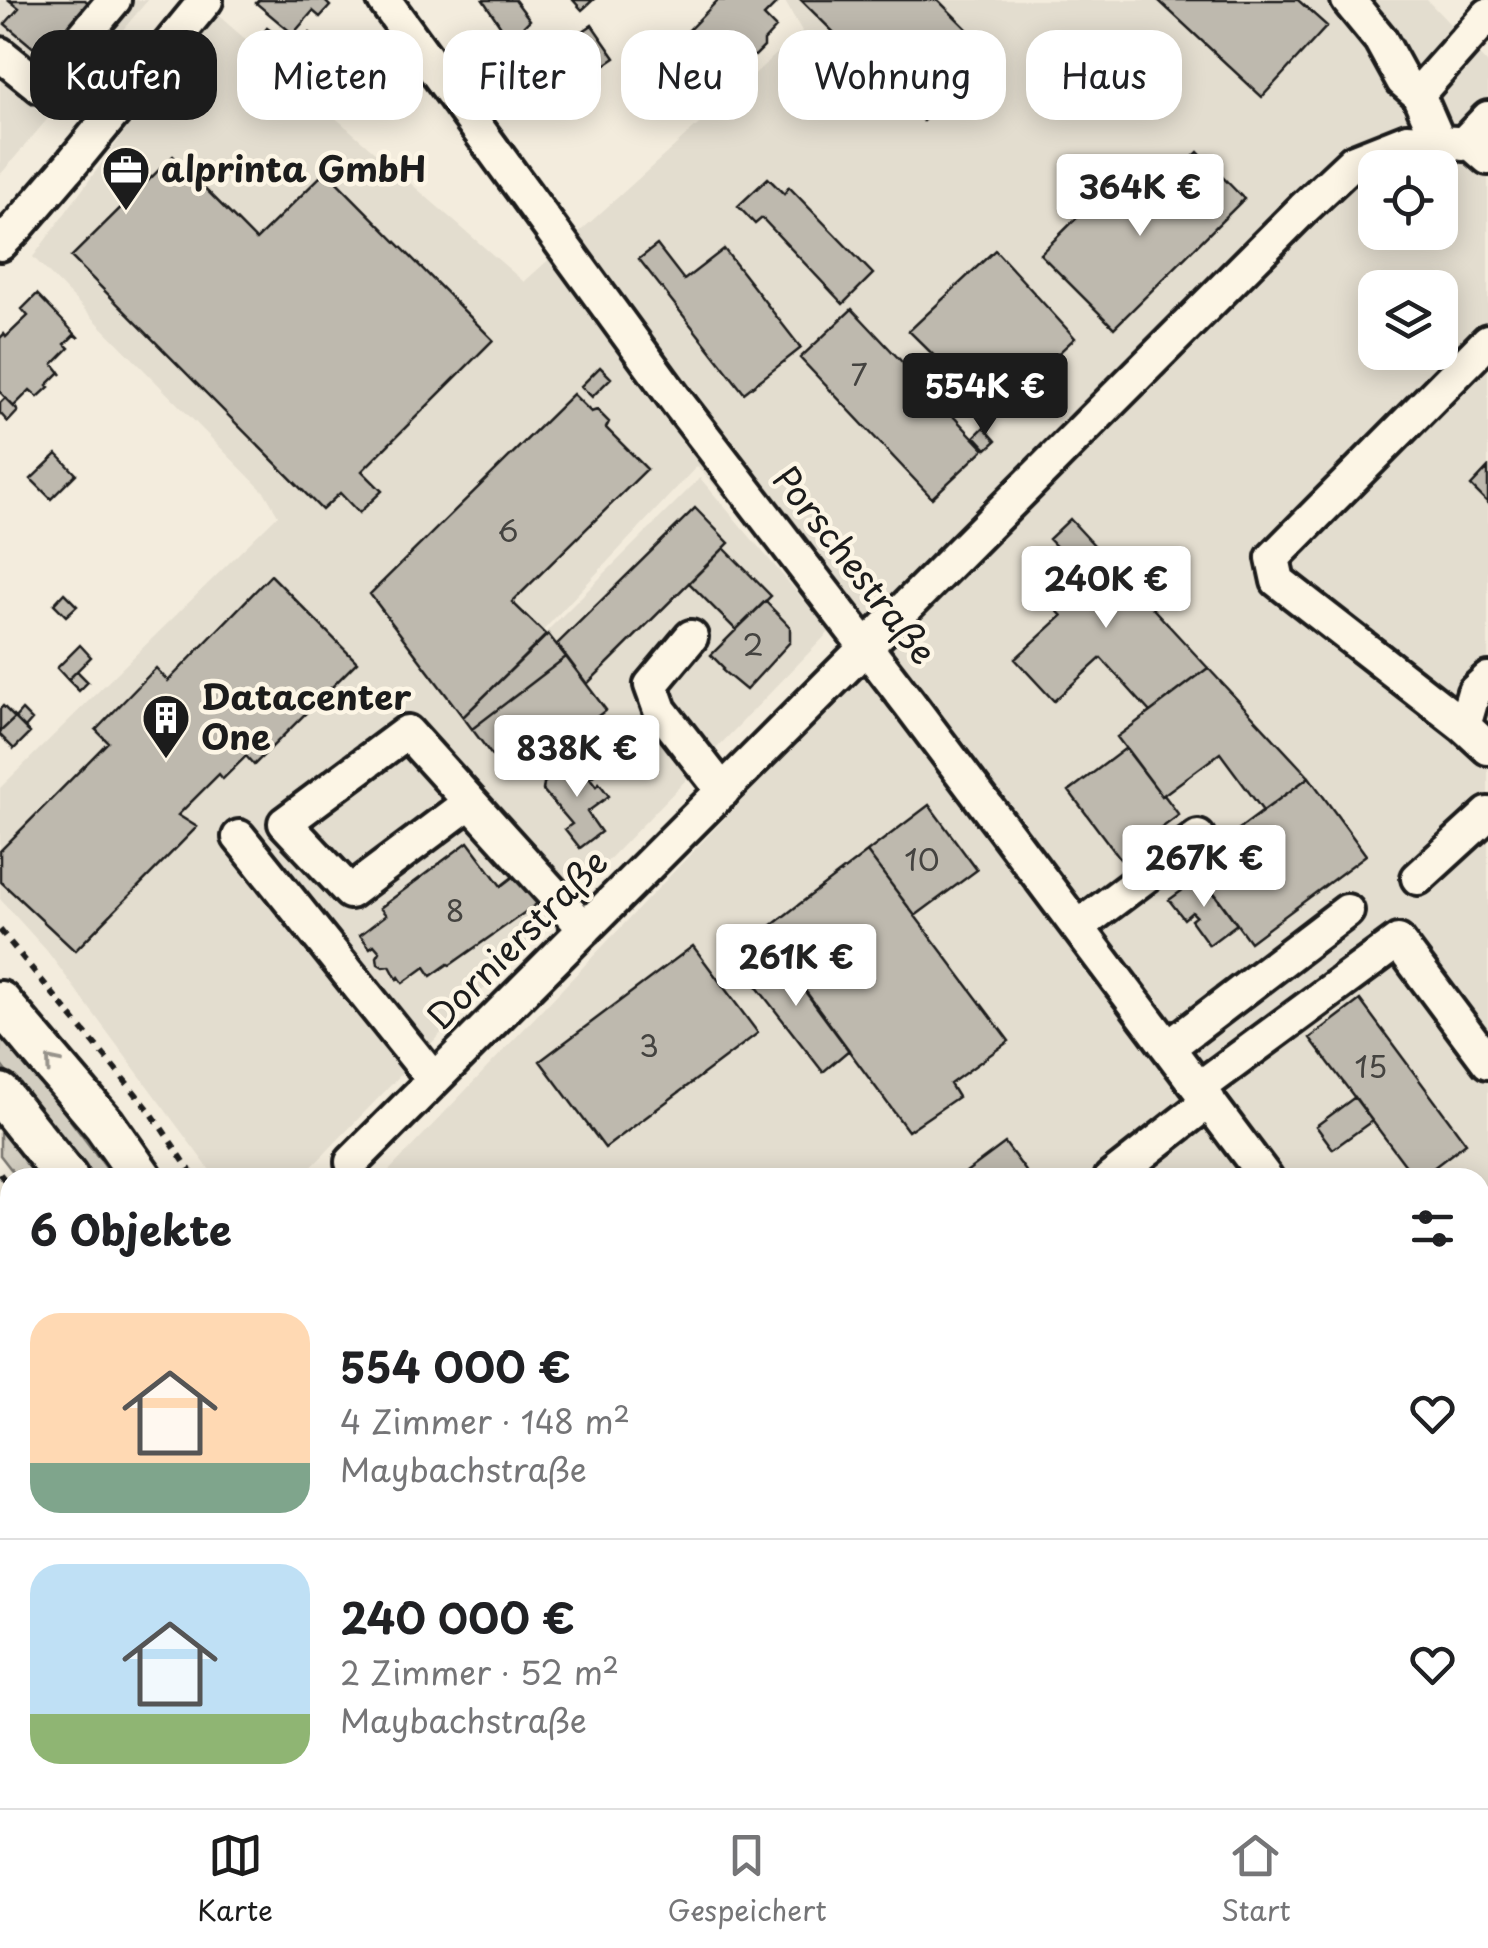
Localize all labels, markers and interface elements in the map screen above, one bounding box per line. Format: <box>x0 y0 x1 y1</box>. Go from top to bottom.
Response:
chip: Kaufen <box>30 30 217 120</box>
chip: Mieten <box>237 30 423 120</box>
chip: Filter <box>443 30 601 120</box>
chip: Neu <box>621 30 758 120</box>
chip: Wohnung <box>778 30 1006 120</box>
chip: Haus <box>1026 30 1182 120</box>
place label: alprinta GmbH <box>161 141 426 194</box>
office icon: alprinta GmbH <box>100 144 152 212</box>
map controls <box>1358 150 1458 370</box>
button: locate <box>1358 150 1458 250</box>
pin: 364K € <box>1059 154 1221 239</box>
text: 364K € <box>1079 162 1201 210</box>
button: layers <box>1358 270 1458 370</box>
house number: 7 <box>850 351 868 396</box>
pin: 554K € <box>904 353 1066 438</box>
text: 554K € <box>925 361 1045 409</box>
street label: Porschestraße <box>762 454 950 675</box>
house number: 6 <box>497 507 519 552</box>
pin: 240K € <box>1025 546 1187 631</box>
text: 240K € <box>1044 554 1168 602</box>
house number: 2 <box>742 621 764 666</box>
place label: Datacenter One <box>201 669 411 762</box>
building icon: Datacenter One <box>140 692 192 760</box>
pin: 838K € <box>496 715 658 800</box>
text: 838K € <box>516 723 638 771</box>
pin: 267K € <box>1123 825 1285 910</box>
text: 267K € <box>1144 833 1264 881</box>
street label: Dornierstraße <box>414 836 619 1041</box>
house number: 10 <box>904 836 940 881</box>
house number: 8 <box>446 887 464 932</box>
pin: 261K € <box>715 924 877 1009</box>
text: 261K € <box>738 932 854 980</box>
house number: 3 <box>639 1022 659 1067</box>
house number: 15 <box>1355 1043 1387 1088</box>
one-way arrow <box>46 1056 64 1074</box>
text: 6 Objekte <box>30 1197 232 1260</box>
icon: filters <box>1405 1201 1460 1256</box>
text: 554 000 € <box>340 1334 571 1397</box>
icon: home <box>110 1353 230 1473</box>
icon: heart <box>1405 1386 1460 1441</box>
text: 4 Zimmer · 148 m² <box>340 1397 630 1445</box>
text: Maybachstraße <box>340 1445 587 1493</box>
text: 240 000 € <box>340 1585 575 1648</box>
icon: home <box>110 1604 230 1724</box>
icon: heart <box>1405 1637 1460 1692</box>
text: 2 Zimmer · 52 m² <box>340 1648 619 1696</box>
text: Maybachstraße <box>340 1696 587 1744</box>
tab: Karte <box>197 1828 273 1931</box>
tab: Gespeichert <box>667 1828 827 1931</box>
tab: Start <box>1221 1828 1291 1931</box>

